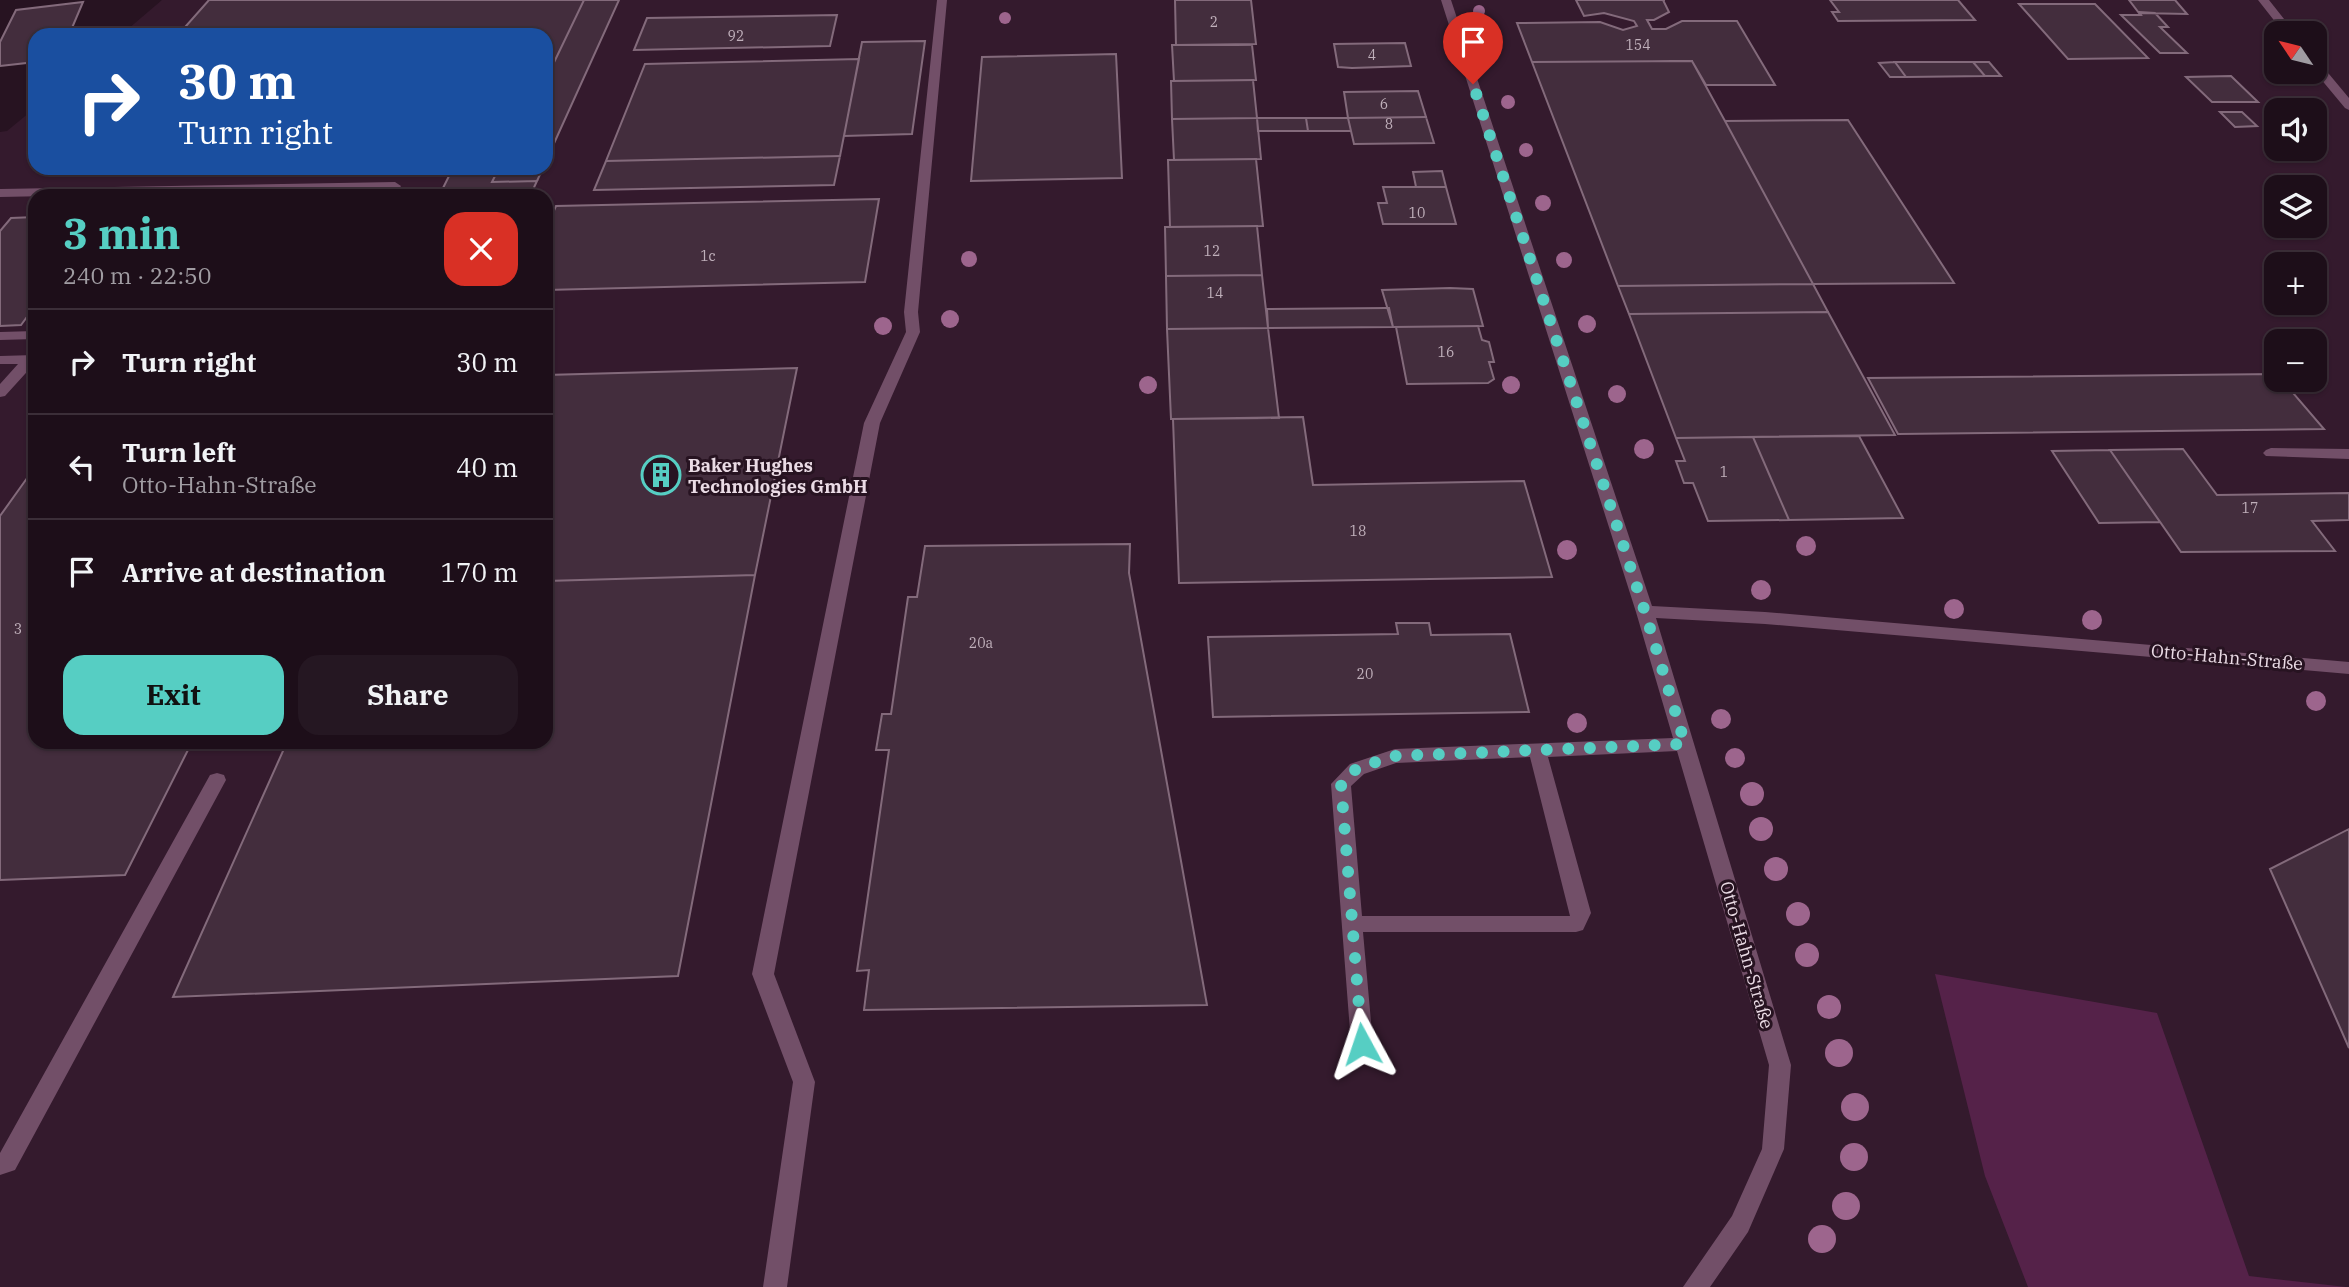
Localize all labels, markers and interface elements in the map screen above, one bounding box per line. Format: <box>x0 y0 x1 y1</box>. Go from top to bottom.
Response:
pin <box>1443 12.0 1503 84</box>
house number: 2 <box>1210 13 1218 31</box>
north arrow <box>2264 21 2328 84</box>
map controls <box>2264 21 2327 392</box>
icon: arrive <box>1454 23 1492 61</box>
house number: 92 <box>728 27 744 45</box>
house number: 154 <box>1625 36 1651 54</box>
house number: 4 <box>1368 46 1376 64</box>
text: 30 m <box>178 49 296 112</box>
icon: right <box>63 56 154 147</box>
house number: 6 <box>1380 95 1388 113</box>
button: sound <box>2264 98 2327 161</box>
text: Turn right <box>178 111 333 153</box>
house number: 8 <box>1385 115 1393 133</box>
button: layers <box>2264 175 2327 238</box>
house number: 10 <box>1409 204 1425 222</box>
text: 3 min <box>63 206 181 261</box>
button: close <box>444 212 518 286</box>
house number: 12 <box>1204 242 1220 260</box>
house number: 1c <box>700 247 716 265</box>
button: + <box>2264 252 2327 315</box>
text: 240 m · 22:50 <box>63 260 212 290</box>
house number: 14 <box>1207 284 1223 302</box>
button: − <box>2264 329 2327 392</box>
icon: right <box>63 343 101 381</box>
house number: 16 <box>1438 343 1454 361</box>
text: Turn right <box>122 345 256 379</box>
text: 30 m <box>456 345 518 379</box>
text: Turn left <box>122 435 236 469</box>
icon: left <box>63 448 101 486</box>
text: 40 m <box>456 450 518 484</box>
building icon: Baker Hughes Technologies GmbH <box>640 454 682 496</box>
place label: Baker Hughes Technologies GmbH <box>688 454 868 498</box>
house number: 1 <box>1720 463 1728 481</box>
text: Otto-Hahn-Straße <box>122 469 317 499</box>
house number: 17 <box>2242 499 2258 517</box>
house number: 18 <box>1350 522 1366 540</box>
icon: arrive <box>63 553 101 591</box>
text: Arrive at destination <box>122 555 386 589</box>
text: 170 m <box>440 555 518 589</box>
house number: 3 <box>14 620 22 638</box>
house number: 20a <box>969 634 994 652</box>
street label: Otto-Hahn-Straße <box>2150 639 2304 675</box>
button: Exit <box>63 655 284 735</box>
button: Share <box>298 655 518 735</box>
house number: 20 <box>1357 665 1373 683</box>
street label: Otto-Hahn-Straße <box>1715 879 1779 1031</box>
position arrow <box>1325 1007 1399 1081</box>

